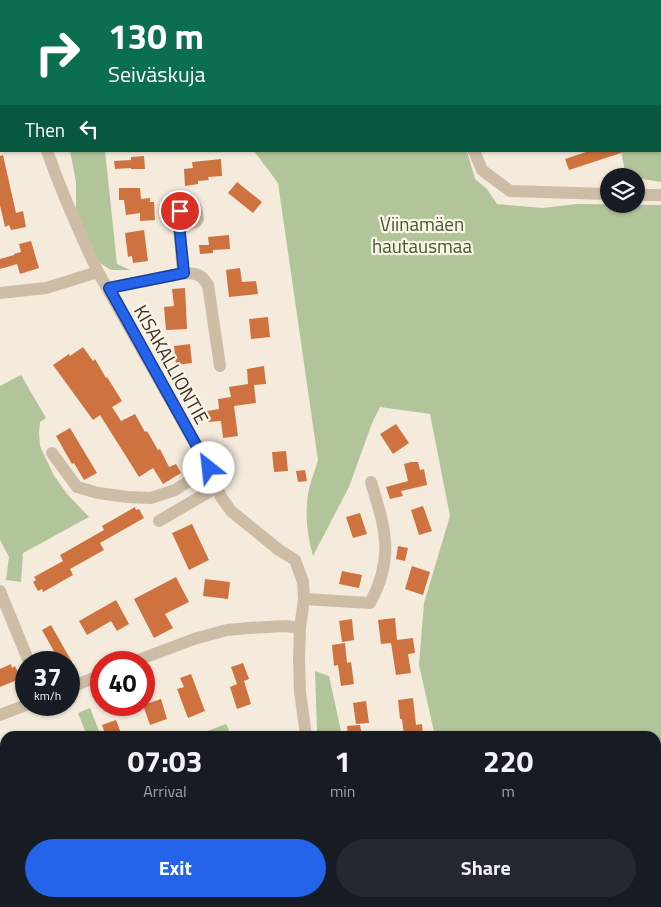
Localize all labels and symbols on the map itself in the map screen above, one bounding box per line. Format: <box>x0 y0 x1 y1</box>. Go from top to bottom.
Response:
pin <box>159 190 201 232</box>
park label: Viinamäen hautausmaa <box>372 209 472 260</box>
street label: KISAKALLIONTIE <box>127 299 217 429</box>
position arrow <box>182 441 234 493</box>
speed limit sign: 40 <box>90 651 155 716</box>

